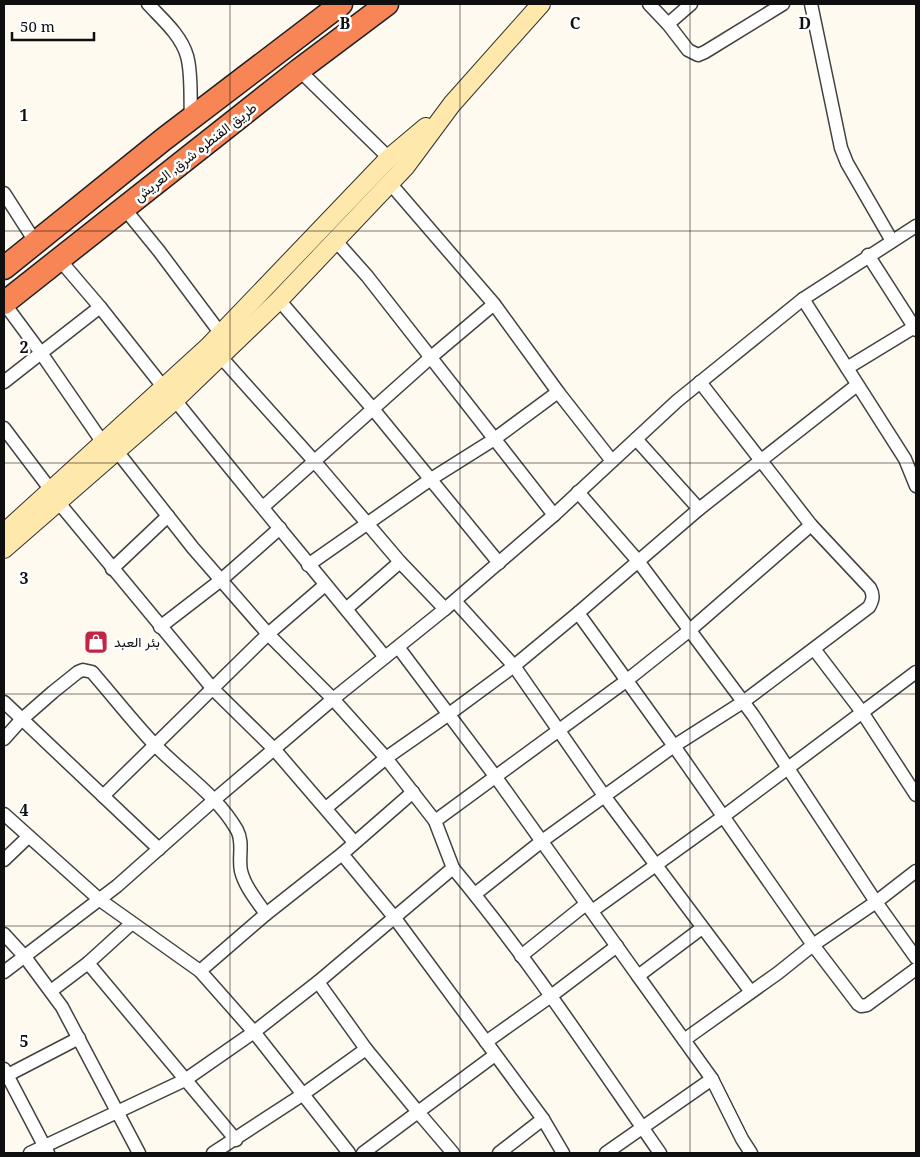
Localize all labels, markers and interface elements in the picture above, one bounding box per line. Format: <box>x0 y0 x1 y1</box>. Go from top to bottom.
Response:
scale bar <box>12 10 95 42</box>
text: B <box>340 12 351 34</box>
text: C <box>570 12 581 34</box>
text: D <box>799 12 811 34</box>
text: 50 m <box>20 16 55 36</box>
street label: طريق القنطره شرق, العريش <box>129 97 260 206</box>
text: 1 <box>19 104 29 126</box>
text: 2 <box>19 336 29 358</box>
text: 3 <box>19 567 29 589</box>
shop icon: بئر العبد <box>83 629 109 655</box>
place label: بئر العبد <box>114 632 160 651</box>
text: 4 <box>19 799 29 821</box>
text: 5 <box>19 1030 29 1052</box>

